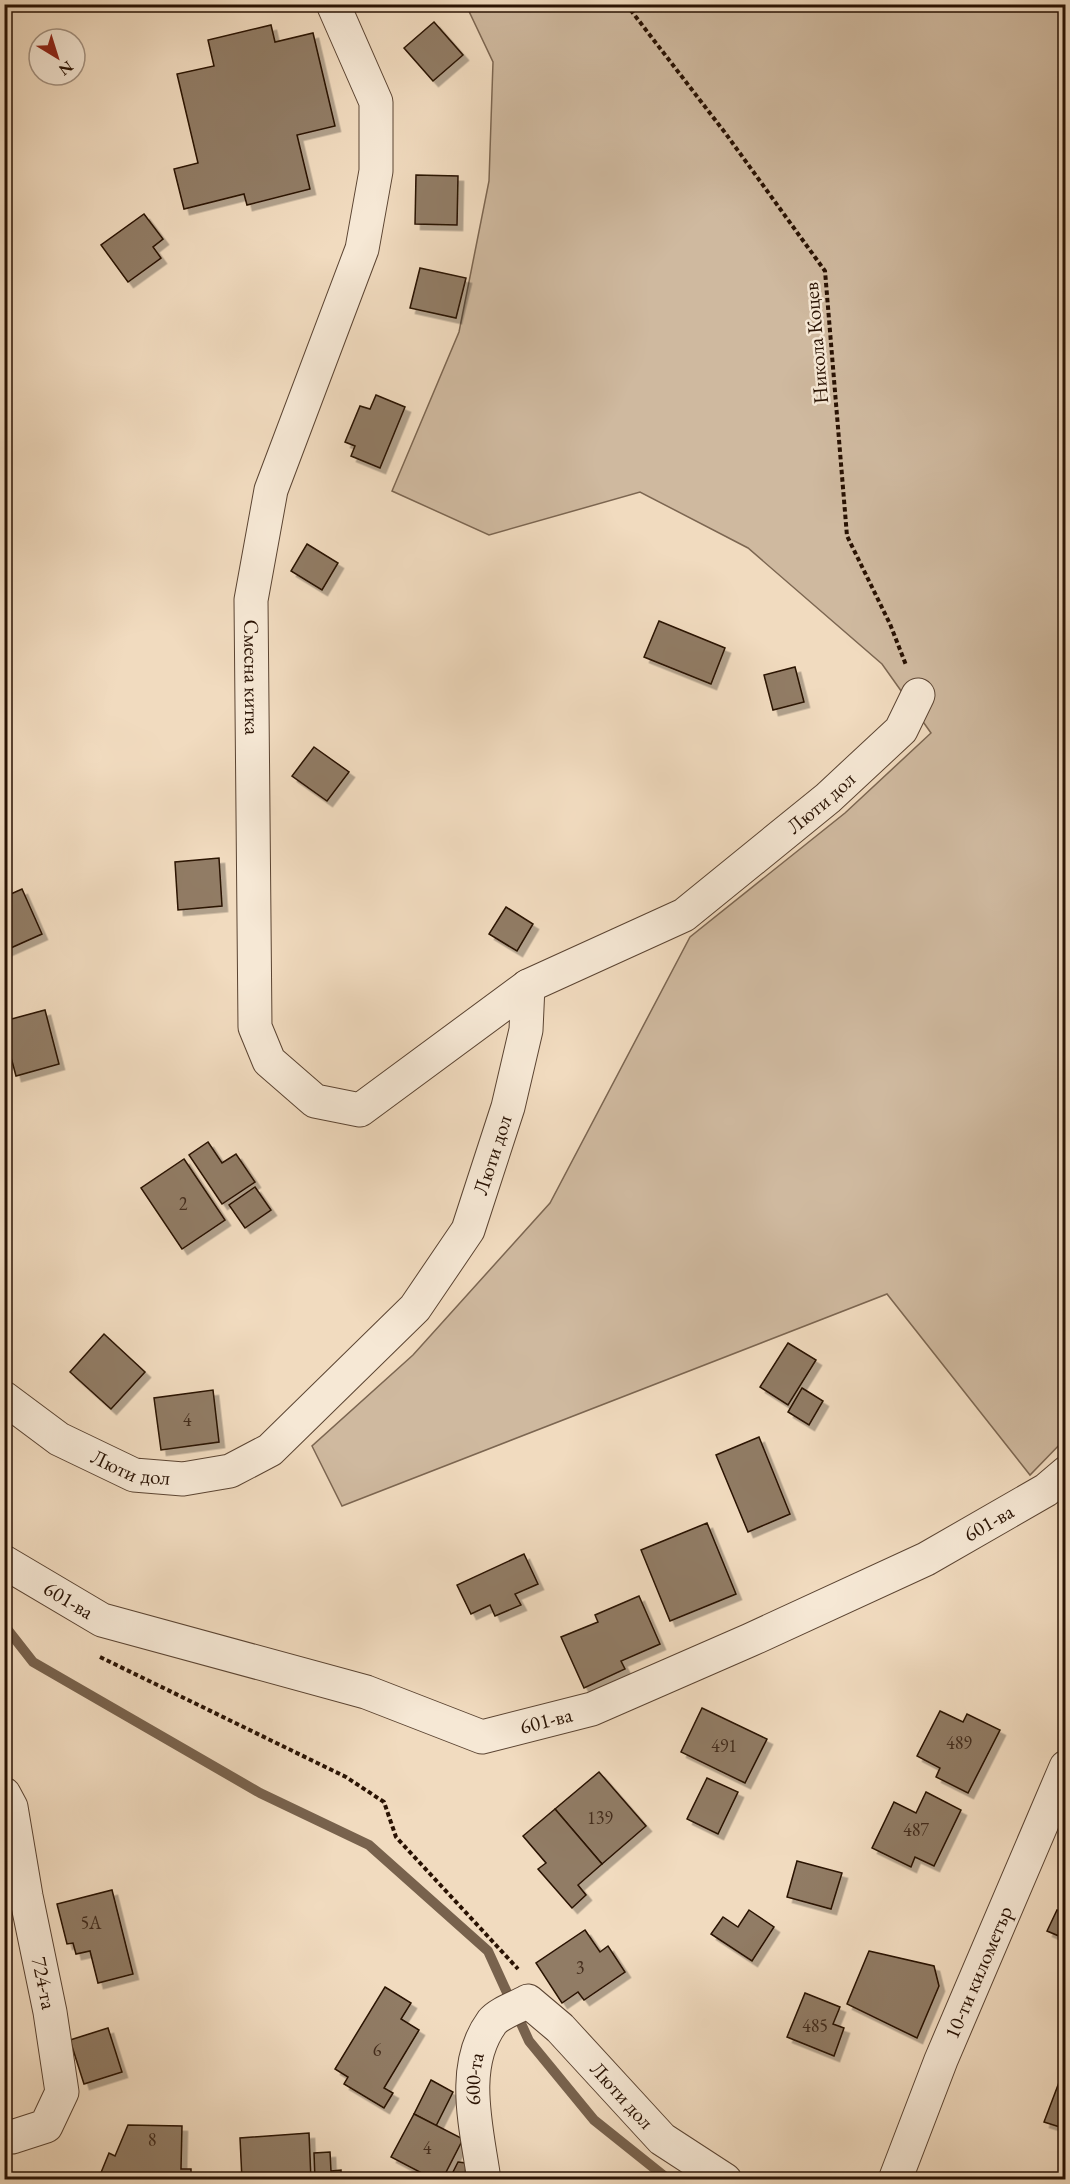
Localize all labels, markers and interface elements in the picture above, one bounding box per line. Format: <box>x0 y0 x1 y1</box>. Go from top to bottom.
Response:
north arrow <box>27 27 87 87</box>
text: N <box>54 56 77 81</box>
street label: Никола Коцев <box>797 281 834 405</box>
street label: Смесна китка <box>238 619 266 736</box>
street label: Люти дол <box>781 765 861 839</box>
street label: Люти дол <box>466 1111 517 1198</box>
house number: 2 <box>179 1192 188 1215</box>
house number: 4 <box>183 1408 192 1431</box>
street label: Люти дол <box>87 1443 171 1491</box>
street label: 601-ва <box>959 1497 1019 1547</box>
street label: 601-ва <box>39 1575 99 1625</box>
street label: 601-ва <box>517 1700 576 1740</box>
house number: 489 <box>946 1731 972 1754</box>
house number: 491 <box>711 1734 737 1757</box>
house number: 139 <box>587 1806 613 1829</box>
house number: 487 <box>903 1818 929 1841</box>
street label: 10-ти километър <box>938 1901 1018 2043</box>
house number: 5А <box>80 1911 102 1934</box>
street label: 724-та <box>26 1954 63 2012</box>
house number: 3 <box>576 1956 584 1979</box>
house number: 485 <box>802 2014 828 2037</box>
house number: 6 <box>373 2038 382 2061</box>
street label: 600-та <box>459 2049 490 2106</box>
street label: Люти дол <box>585 2056 660 2134</box>
house number: 8 <box>148 2128 156 2151</box>
house number: 4 <box>423 2136 432 2159</box>

